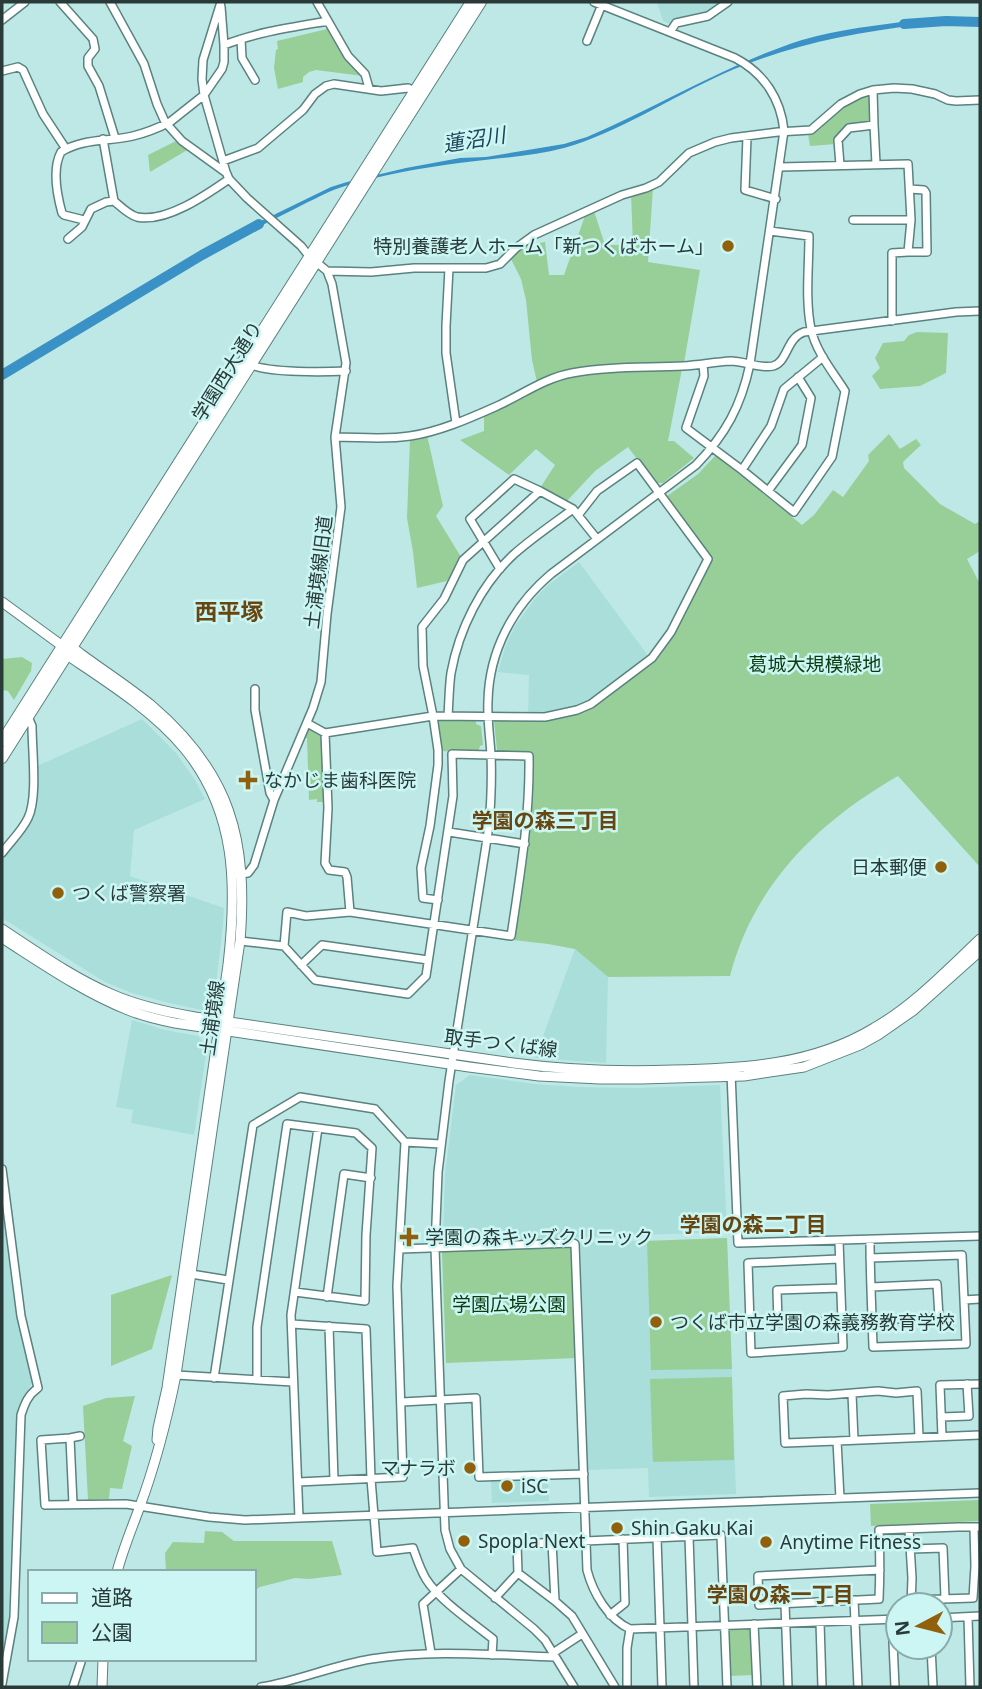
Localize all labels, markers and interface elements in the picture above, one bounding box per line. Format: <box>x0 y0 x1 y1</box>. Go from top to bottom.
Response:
water label: 蓮沼川 <box>441 120 509 158</box>
place label: 特別養護老人ホーム「新つくばホーム」 <box>373 233 714 259</box>
marker: 特別養護老人ホーム「新つくばホーム」 <box>720 238 736 254</box>
street label: 学園西大通り <box>186 316 268 426</box>
street label: 土浦境線旧道 <box>298 514 338 630</box>
district label: 西平塚 <box>195 595 264 627</box>
park label: 葛城大規模緑地 <box>748 651 882 677</box>
place label: なかじま歯科医院 <box>264 767 416 793</box>
marker: なかじま歯科医院 <box>238 770 258 790</box>
district label: 学園の森三丁目 <box>472 806 619 834</box>
place label: 日本郵便 <box>851 854 927 880</box>
marker: 日本郵便 <box>933 859 949 875</box>
place label: つくば警察署 <box>72 880 186 906</box>
marker: つくば警察署 <box>50 885 66 901</box>
street label: 土浦境線 <box>194 979 230 1057</box>
street label: 取手つくば線 <box>443 1023 559 1063</box>
district label: 学園の森二丁目 <box>680 1210 827 1238</box>
place label: 学園の森キッズクリニック <box>425 1224 653 1250</box>
marker: 学園の森キッズクリニック <box>399 1227 419 1247</box>
park label: 学園広場公園 <box>452 1291 566 1317</box>
place label: つくば市立学園の森義務教育学校 <box>670 1309 955 1335</box>
marker: つくば市立学園の森義務教育学校 <box>648 1314 664 1330</box>
place label: マナラボ <box>380 1455 456 1481</box>
marker: マナラボ <box>462 1460 478 1476</box>
place label: iSC <box>521 1473 548 1499</box>
marker: iSC <box>499 1478 515 1494</box>
place label: Shin Gaku Kai <box>631 1515 753 1541</box>
marker: Shin Gaku Kai <box>609 1520 625 1536</box>
place label: Spopla Next <box>478 1528 586 1554</box>
place label: Anytime Fitness <box>780 1529 921 1555</box>
marker: Spopla Next <box>456 1533 472 1549</box>
marker: Anytime Fitness <box>758 1534 774 1550</box>
legend <box>28 1570 256 1661</box>
district label: 学園の森一丁目 <box>707 1580 854 1608</box>
text: 道路 <box>91 1583 133 1611</box>
north arrow <box>884 1591 954 1661</box>
text: 公園 <box>91 1618 133 1646</box>
text: N <box>888 1619 916 1637</box>

